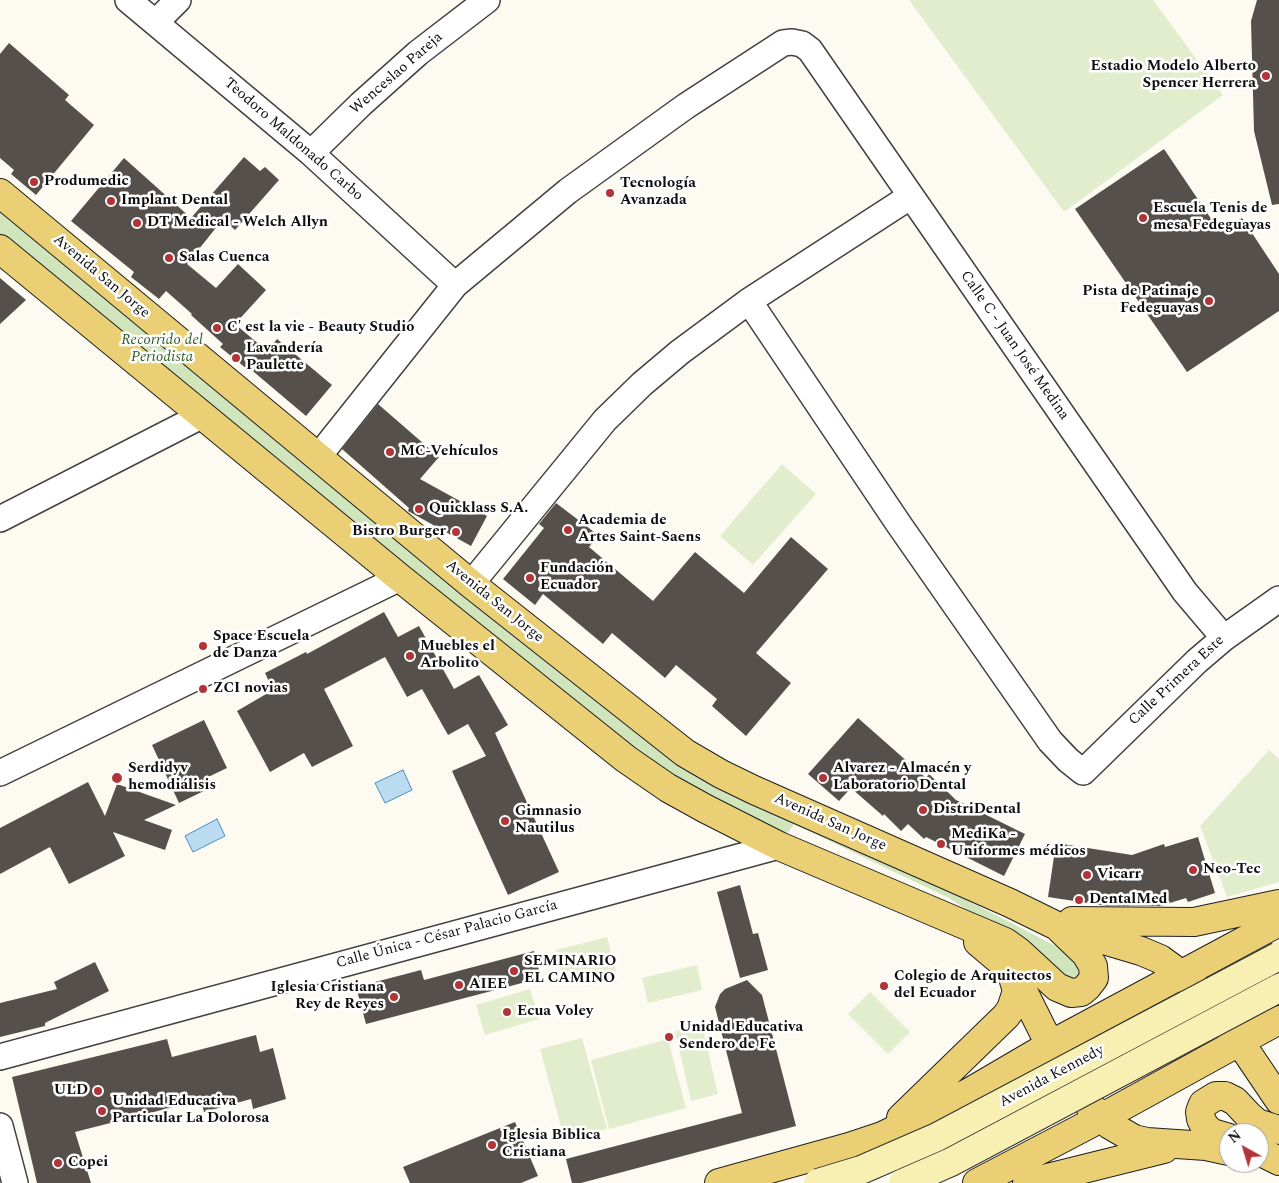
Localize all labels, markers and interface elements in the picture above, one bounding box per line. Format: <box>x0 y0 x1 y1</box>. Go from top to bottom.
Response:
street label: Wenceslao Pareja <box>347 29 447 119</box>
place label: Estadio Modelo Alberto Spencer Herrera <box>1091 58 1256 93</box>
marker: Estadio Modelo Alberto Spencer Herrera <box>1260 70 1272 82</box>
street label: Teodoro Maldonado Carbo <box>220 75 366 205</box>
place label: Produmedic <box>44 173 129 191</box>
place label: Tecnología Avanzada <box>620 175 696 210</box>
marker: Produmedic <box>28 176 40 188</box>
marker: Tecnología Avanzada <box>604 187 616 199</box>
place label: Implant Dental <box>121 192 228 210</box>
marker: Implant Dental <box>105 195 117 207</box>
place label: Escuela Tenis de mesa Fedeguayas <box>1153 200 1271 235</box>
marker: Escuela Tenis de mesa Fedeguayas <box>1137 212 1149 224</box>
place label: DT Medical - Welch Allyn <box>147 214 328 232</box>
marker: DT Medical - Welch Allyn <box>131 217 143 229</box>
street label: Avenida San Jorge <box>49 231 153 323</box>
place label: Salas Cuenca <box>179 249 270 267</box>
marker: Salas Cuenca <box>163 252 175 264</box>
street label: Calle C - Juan José Medina <box>956 268 1072 424</box>
place label: Pista de Patinaje Fedeguayas <box>1082 283 1199 318</box>
marker: Pista de Patinaje Fedeguayas <box>1203 295 1215 307</box>
place label: C' est la vie - Beauty Studio <box>227 319 414 337</box>
marker: C' est la vie - Beauty Studio <box>211 322 223 334</box>
park label: Recorrido del Periodista <box>121 332 203 367</box>
place label: Lavandería Paulette <box>246 340 323 375</box>
marker: Lavandería Paulette <box>230 352 242 364</box>
place label: MC-Vehículos <box>400 443 498 461</box>
marker: MC-Vehículos <box>384 446 396 458</box>
place label: Quicklass S.A. <box>429 500 528 518</box>
marker: Quicklass S.A. <box>413 503 425 515</box>
place label: Academia de Artes Saint-Saens <box>578 512 701 547</box>
place label: Bistro Burger <box>352 523 446 541</box>
marker: Academia de Artes Saint-Saens <box>562 524 574 536</box>
marker: Bistro Burger <box>450 526 462 538</box>
street label: Avenida San Jorge <box>441 557 547 647</box>
place label: Fundación Ecuador <box>540 560 614 595</box>
marker: Fundación Ecuador <box>524 572 536 584</box>
place label: Space Escuela de Danza <box>213 628 309 663</box>
street label: Calle Primera Este <box>1125 632 1229 730</box>
place label: Muebles el Arbolito <box>420 638 495 673</box>
marker: Space Escuela de Danza <box>197 640 209 652</box>
marker: Muebles el Arbolito <box>404 650 416 662</box>
place label: ZCI novias <box>213 680 288 698</box>
marker: ZCI novias <box>197 683 209 695</box>
place label: Serdidyv hemodiálisis <box>128 760 216 795</box>
place label: Alvarez - Almacén y Laboratorio Dental <box>833 760 971 795</box>
marker: Serdidyv hemodiálisis <box>110 771 124 785</box>
marker: Alvarez - Almacén y Laboratorio Dental <box>817 772 829 784</box>
street label: Avenida San Jorge <box>771 790 889 856</box>
place label: DistriDental <box>933 801 1021 819</box>
place label: Gimnasio Nautilus <box>515 803 582 838</box>
marker: DistriDental <box>917 804 929 816</box>
marker: Gimnasio Nautilus <box>499 815 511 827</box>
place label: MediKa - Uniformes médicos <box>951 826 1086 861</box>
marker: MediKa - Uniformes médicos <box>935 838 947 850</box>
place label: Neo-Tec <box>1203 861 1261 879</box>
marker: Neo-Tec <box>1187 864 1199 876</box>
place label: Vicarr <box>1097 866 1141 884</box>
marker: Vicarr <box>1081 869 1093 881</box>
place label: DentalMed <box>1089 891 1167 909</box>
marker: DentalMed <box>1073 894 1085 906</box>
street label: Calle Única - César Palacio García <box>334 897 560 973</box>
place label: SEMINARIO EL CAMINO <box>524 953 616 988</box>
marker: SEMINARIO EL CAMINO <box>508 965 520 977</box>
place label: Colegio de Arquitectos del Ecuador <box>894 968 1052 1003</box>
place label: AIEE <box>469 976 507 994</box>
place label: Iglesia Cristiana Rey de Reyes <box>270 979 384 1014</box>
marker: AIEE <box>453 979 465 991</box>
marker: Colegio de Arquitectos del Ecuador <box>878 980 890 992</box>
marker: Iglesia Cristiana Rey de Reyes <box>388 991 400 1003</box>
place label: Ecua Voley <box>517 1003 593 1021</box>
marker: Ecua Voley <box>501 1006 513 1018</box>
place label: Unidad Educativa Sendero de Fe <box>679 1019 803 1054</box>
marker: Unidad Educativa Sendero de Fe <box>663 1031 675 1043</box>
street label: Avenida Kennedy <box>997 1042 1107 1112</box>
place label: ULD <box>54 1082 88 1100</box>
marker: ULD <box>92 1085 104 1097</box>
place label: Unidad Educativa Particular La Dolorosa <box>112 1093 269 1128</box>
marker: Unidad Educativa Particular La Dolorosa <box>96 1105 108 1117</box>
north arrow <box>1219 1123 1269 1173</box>
text: N <box>1224 1125 1246 1148</box>
place label: Iglesia Biblica Cristiana <box>502 1127 601 1162</box>
marker: Iglesia Biblica Cristiana <box>486 1139 498 1151</box>
place label: Copei <box>68 1154 108 1172</box>
marker: Copei <box>52 1157 64 1169</box>

